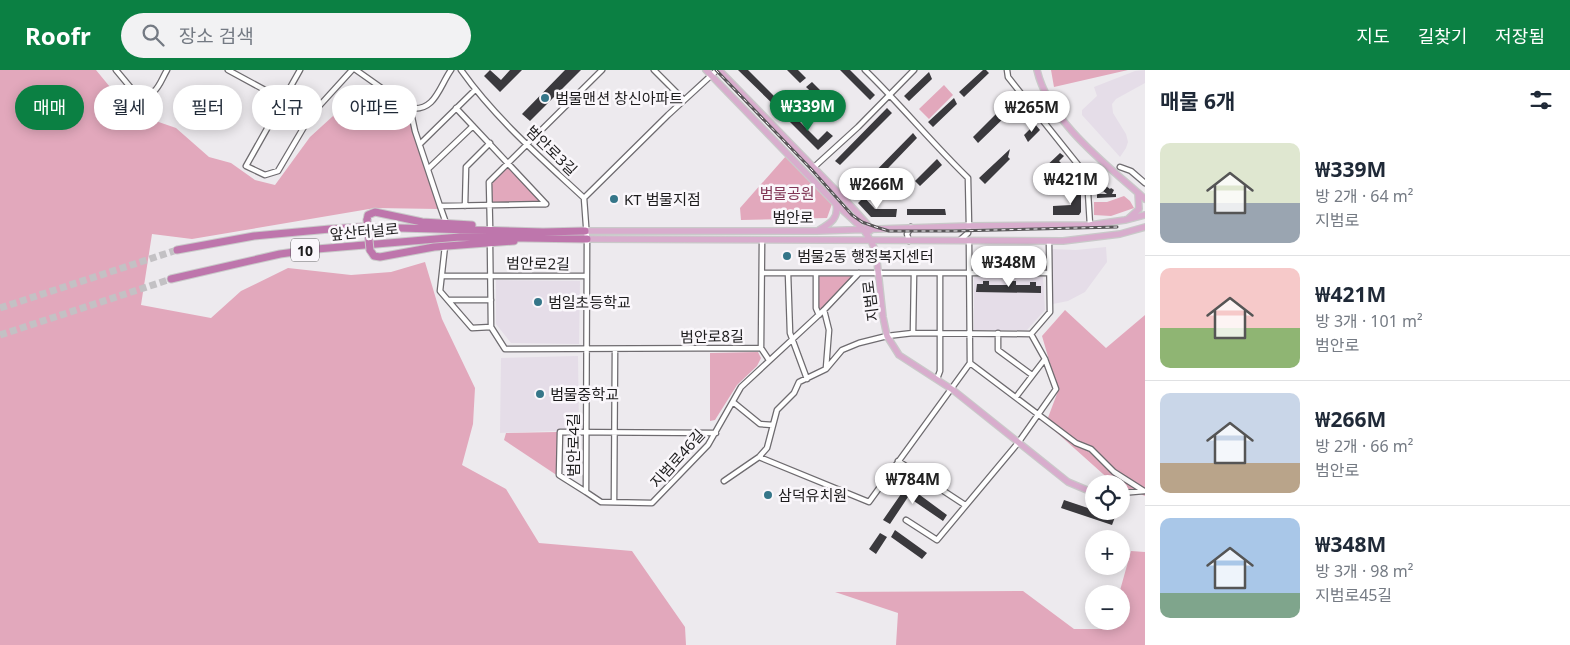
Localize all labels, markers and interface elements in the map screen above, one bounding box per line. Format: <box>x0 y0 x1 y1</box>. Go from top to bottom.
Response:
search box <box>121 13 471 58</box>
text: Roofr <box>25 19 91 52</box>
icon: search <box>139 21 167 49</box>
text: 장소 검색 <box>179 23 254 49</box>
text: 지도 <box>1357 24 1390 48</box>
text: 길찾기 <box>1418 24 1467 48</box>
text: 저장됨 <box>1495 24 1545 48</box>
chip: 매매 <box>15 85 84 130</box>
chip: 월세 <box>94 85 163 130</box>
chip: 필터 <box>173 85 242 130</box>
chip: 신규 <box>252 85 322 130</box>
chip: 아파트 <box>332 85 417 130</box>
icon: filters <box>1527 86 1555 114</box>
text: 매물 6개 <box>1160 87 1235 115</box>
place label: 범물맨션 창신아파트 <box>555 88 683 108</box>
pin: ₩339M <box>773 90 843 132</box>
pin: ₩265M <box>997 90 1067 133</box>
marker: 범물맨션 창신아파트 <box>539 92 551 104</box>
text: ₩339M <box>781 95 835 117</box>
text: ₩265M <box>1005 96 1059 118</box>
street label: 범안로3길 <box>522 121 582 179</box>
text: ₩339M <box>1315 155 1386 183</box>
pin: ₩421M <box>1036 162 1106 205</box>
icon: home <box>1200 163 1260 223</box>
pin: ₩266M <box>842 168 912 210</box>
text: ₩421M <box>1044 168 1098 190</box>
text: ₩266M <box>850 173 904 195</box>
park label: 범물공원 <box>759 183 815 203</box>
text: 방 2개 · 64 m² <box>1315 185 1413 207</box>
place label: KT 범물지점 <box>624 189 701 209</box>
marker: KT 범물지점 <box>608 193 620 205</box>
street label: 범안로 <box>772 207 814 227</box>
text: 지범로 <box>1315 209 1359 231</box>
street label: 앞산터널로 <box>329 218 399 244</box>
road number: 10 <box>291 238 319 262</box>
place label: 범물2동 행정복지센터 <box>797 246 934 266</box>
pin: ₩348M <box>974 246 1044 288</box>
marker: 범물2동 행정복지센터 <box>781 250 793 262</box>
text: ₩348M <box>982 251 1036 273</box>
street label: 범안로2길 <box>506 252 570 274</box>
street label: 지범로 <box>858 279 882 323</box>
text: ₩421M <box>1315 280 1386 308</box>
icon: home <box>1200 288 1260 348</box>
place label: 범일초등학교 <box>548 292 631 312</box>
marker: 범일초등학교 <box>532 296 544 308</box>
text: 방 3개 · 101 m² <box>1315 310 1423 332</box>
street label: 범안로8길 <box>680 325 744 347</box>
text: 범안로 <box>1315 334 1359 356</box>
place label: 범물중학교 <box>550 384 619 404</box>
marker: 범물중학교 <box>534 388 546 400</box>
text: ₩266M <box>1315 405 1386 433</box>
street label: 범안로4길 <box>563 413 583 477</box>
icon: home <box>1200 413 1260 473</box>
street label: 지범로46길 <box>645 424 709 492</box>
text: 방 2개 · 66 m² <box>1315 435 1413 457</box>
text: 범안로 <box>1315 459 1359 481</box>
pin: ₩784M <box>878 462 948 505</box>
text: ₩784M <box>886 468 940 490</box>
map controls <box>1085 475 1130 630</box>
button: locate <box>1085 475 1130 520</box>
place label: 삼덕유치원 <box>778 485 847 505</box>
marker: 삼덕유치원 <box>762 489 774 501</box>
button: + <box>1085 530 1130 575</box>
text: ₩348M <box>1315 530 1386 558</box>
icon: home <box>1200 538 1260 598</box>
text: 방 3개 · 98 m² <box>1315 560 1413 582</box>
text: 지범로45길 <box>1315 584 1392 606</box>
button: − <box>1085 585 1130 630</box>

